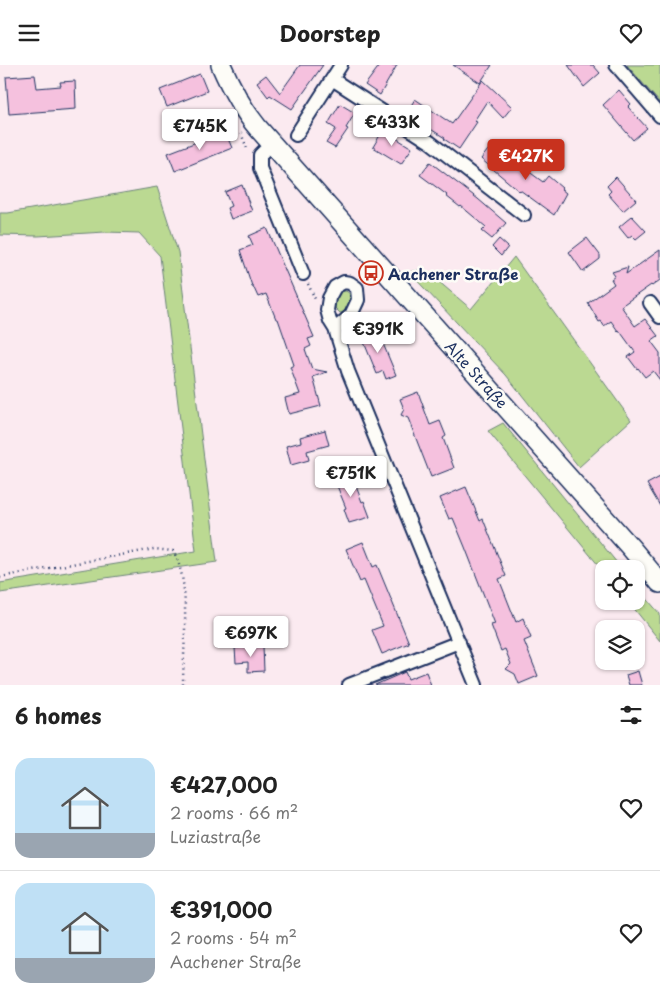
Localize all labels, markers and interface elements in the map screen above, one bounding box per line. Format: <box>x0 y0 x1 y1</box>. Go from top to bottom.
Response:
text: Doorstep <box>279 16 381 49</box>
icon: menu <box>15 19 43 47</box>
icon: heart <box>617 19 645 47</box>
pin: €433K <box>357 104 427 147</box>
pin: €745K <box>165 109 235 151</box>
text: €433K <box>364 109 420 133</box>
text: €745K <box>173 113 227 137</box>
pin: €427K <box>491 139 561 181</box>
text: €427K <box>498 143 554 167</box>
bus stop icon: Aachener Straße <box>358 260 384 286</box>
place label: Aachener Straße <box>388 262 518 285</box>
pin: €391K <box>343 311 413 354</box>
text: €391K <box>352 316 404 340</box>
street label: Alte Straße <box>440 335 514 413</box>
pin: €751K <box>316 455 386 498</box>
text: €751K <box>326 460 376 484</box>
map controls <box>595 560 645 670</box>
button: locate <box>595 560 645 610</box>
pin: €697K <box>216 615 286 658</box>
text: €697K <box>224 620 278 644</box>
button: layers <box>595 620 645 670</box>
text: 6 homes <box>15 699 101 731</box>
icon: filters <box>617 701 645 729</box>
text: €427,000 <box>170 768 278 800</box>
icon: home <box>55 778 115 838</box>
icon: heart <box>617 794 645 822</box>
text: 2 rooms · 66 m² <box>170 800 298 824</box>
text: Luziastraße <box>170 824 261 848</box>
text: €391,000 <box>170 893 272 925</box>
icon: home <box>55 903 115 963</box>
icon: heart <box>617 919 645 947</box>
text: 2 rooms · 54 m² <box>170 925 297 949</box>
text: Aachener Straße <box>170 949 301 973</box>

